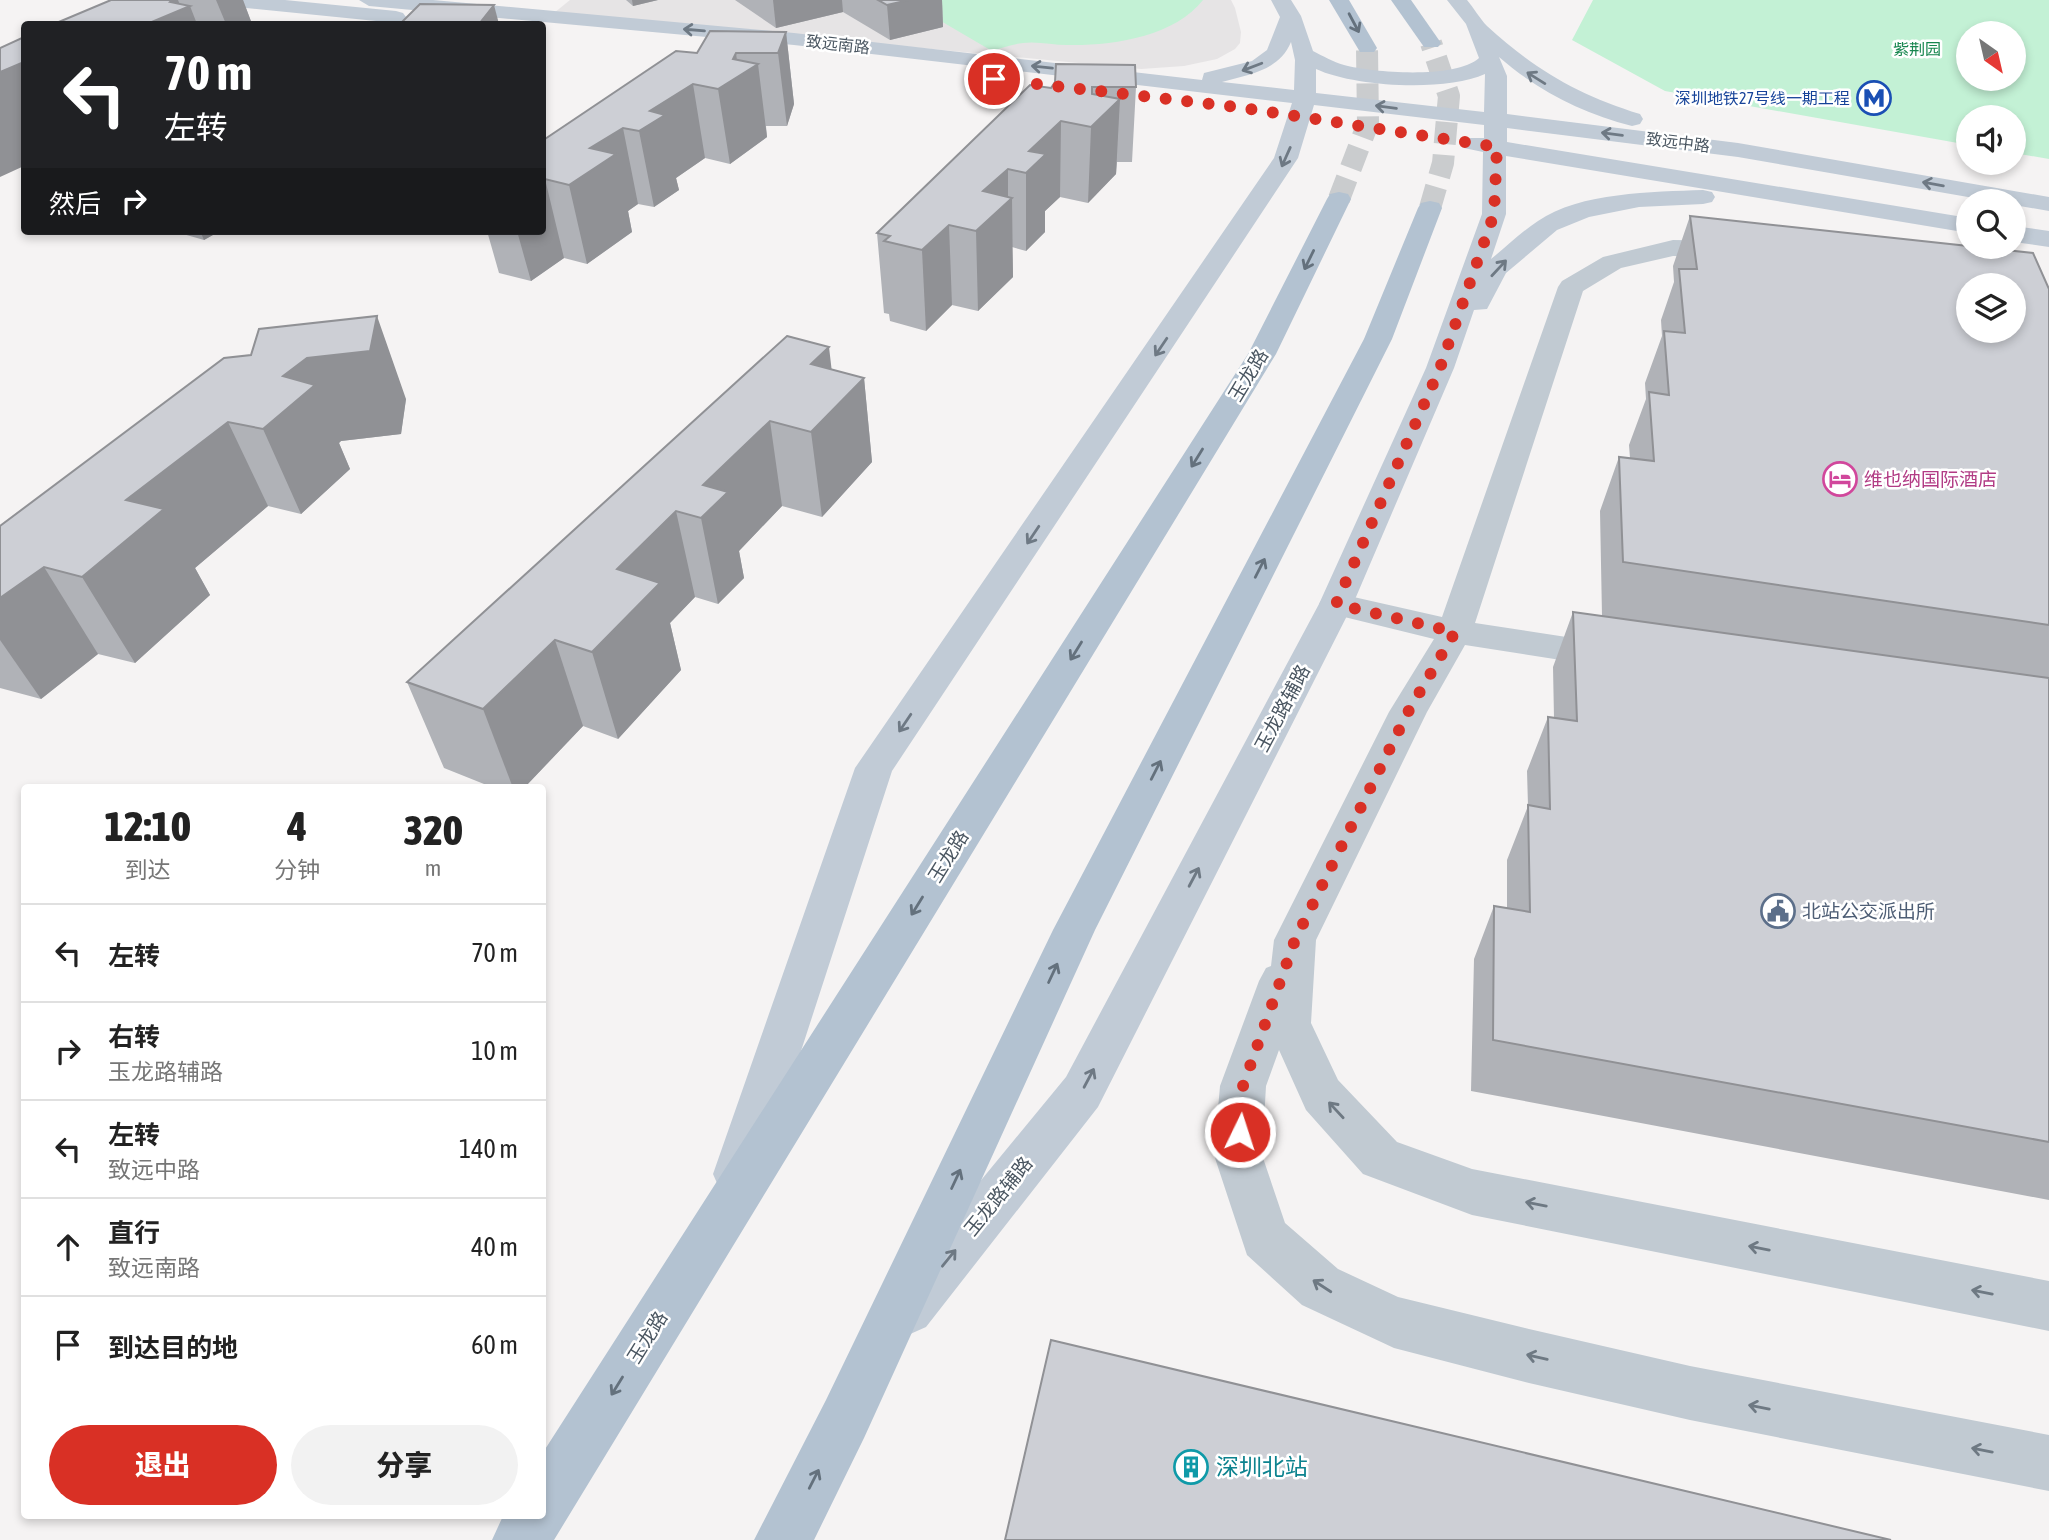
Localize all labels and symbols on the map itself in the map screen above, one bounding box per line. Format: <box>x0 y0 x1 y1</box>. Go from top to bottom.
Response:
one-way arrow <box>1347 13 1361 33</box>
north arrow <box>1956 21 2026 91</box>
one-way arrow <box>684 23 706 36</box>
street label: 致远南路 <box>805 32 871 56</box>
park label: 紫荆园 <box>1893 40 1941 58</box>
pin <box>964 49 1024 109</box>
one-way arrow <box>1032 61 1054 74</box>
one-way arrow <box>1241 62 1263 74</box>
one-way arrow <box>1527 71 1547 85</box>
metro station icon: 深圳地铁27号线一期工程 <box>1855 79 1893 117</box>
place label: 深圳地铁27号线一期工程 <box>1675 89 1850 107</box>
one-way arrow <box>1375 100 1398 113</box>
one-way arrow <box>1601 127 1624 140</box>
street label: 致远中路 <box>1645 129 1711 155</box>
one-way arrow <box>1279 146 1292 167</box>
one-way arrow <box>1923 177 1945 190</box>
one-way arrow <box>1302 249 1316 270</box>
one-way arrow <box>1491 260 1508 277</box>
one-way arrow <box>1153 337 1168 356</box>
street label: 玉龙路 <box>1224 345 1272 405</box>
one-way arrow <box>1190 448 1204 468</box>
hotel icon: 维也纳国际酒店 <box>1821 460 1859 498</box>
place label: 维也纳国际酒店 <box>1864 468 1997 490</box>
one-way arrow <box>1026 525 1040 544</box>
one-way arrow <box>1253 558 1267 579</box>
one-way arrow <box>1069 640 1083 660</box>
street label: 玉龙路辅路 <box>1250 661 1314 755</box>
one-way arrow <box>898 713 912 732</box>
one-way arrow <box>1149 760 1163 781</box>
street label: 玉龙路 <box>924 826 972 886</box>
one-way arrow <box>1187 867 1201 887</box>
public building icon: 北站公交派出所 <box>1759 892 1797 930</box>
one-way arrow <box>909 896 923 916</box>
place label: 北站公交派出所 <box>1802 900 1935 922</box>
one-way arrow <box>1047 963 1060 984</box>
one-way arrow <box>1082 1068 1096 1089</box>
position arrow <box>1203 1095 1277 1169</box>
one-way arrow <box>1328 1102 1345 1119</box>
street label: 玉龙路辅路 <box>960 1152 1036 1240</box>
one-way arrow <box>950 1169 964 1190</box>
one-way arrow <box>1525 1197 1548 1211</box>
one-way arrow <box>1748 1241 1771 1255</box>
one-way arrow <box>942 1249 957 1267</box>
one-way arrow <box>1313 1279 1332 1294</box>
one-way arrow <box>1971 1285 1994 1299</box>
street label: 玉龙路 <box>623 1307 671 1367</box>
one-way arrow <box>1526 1350 1549 1364</box>
one-way arrow <box>609 1376 624 1395</box>
one-way arrow <box>1748 1399 1771 1413</box>
one-way arrow <box>1971 1443 1994 1456</box>
building icon: 深圳北站 <box>1172 1448 1210 1486</box>
place label: 深圳北站 <box>1216 1454 1308 1480</box>
one-way arrow <box>808 1469 821 1490</box>

